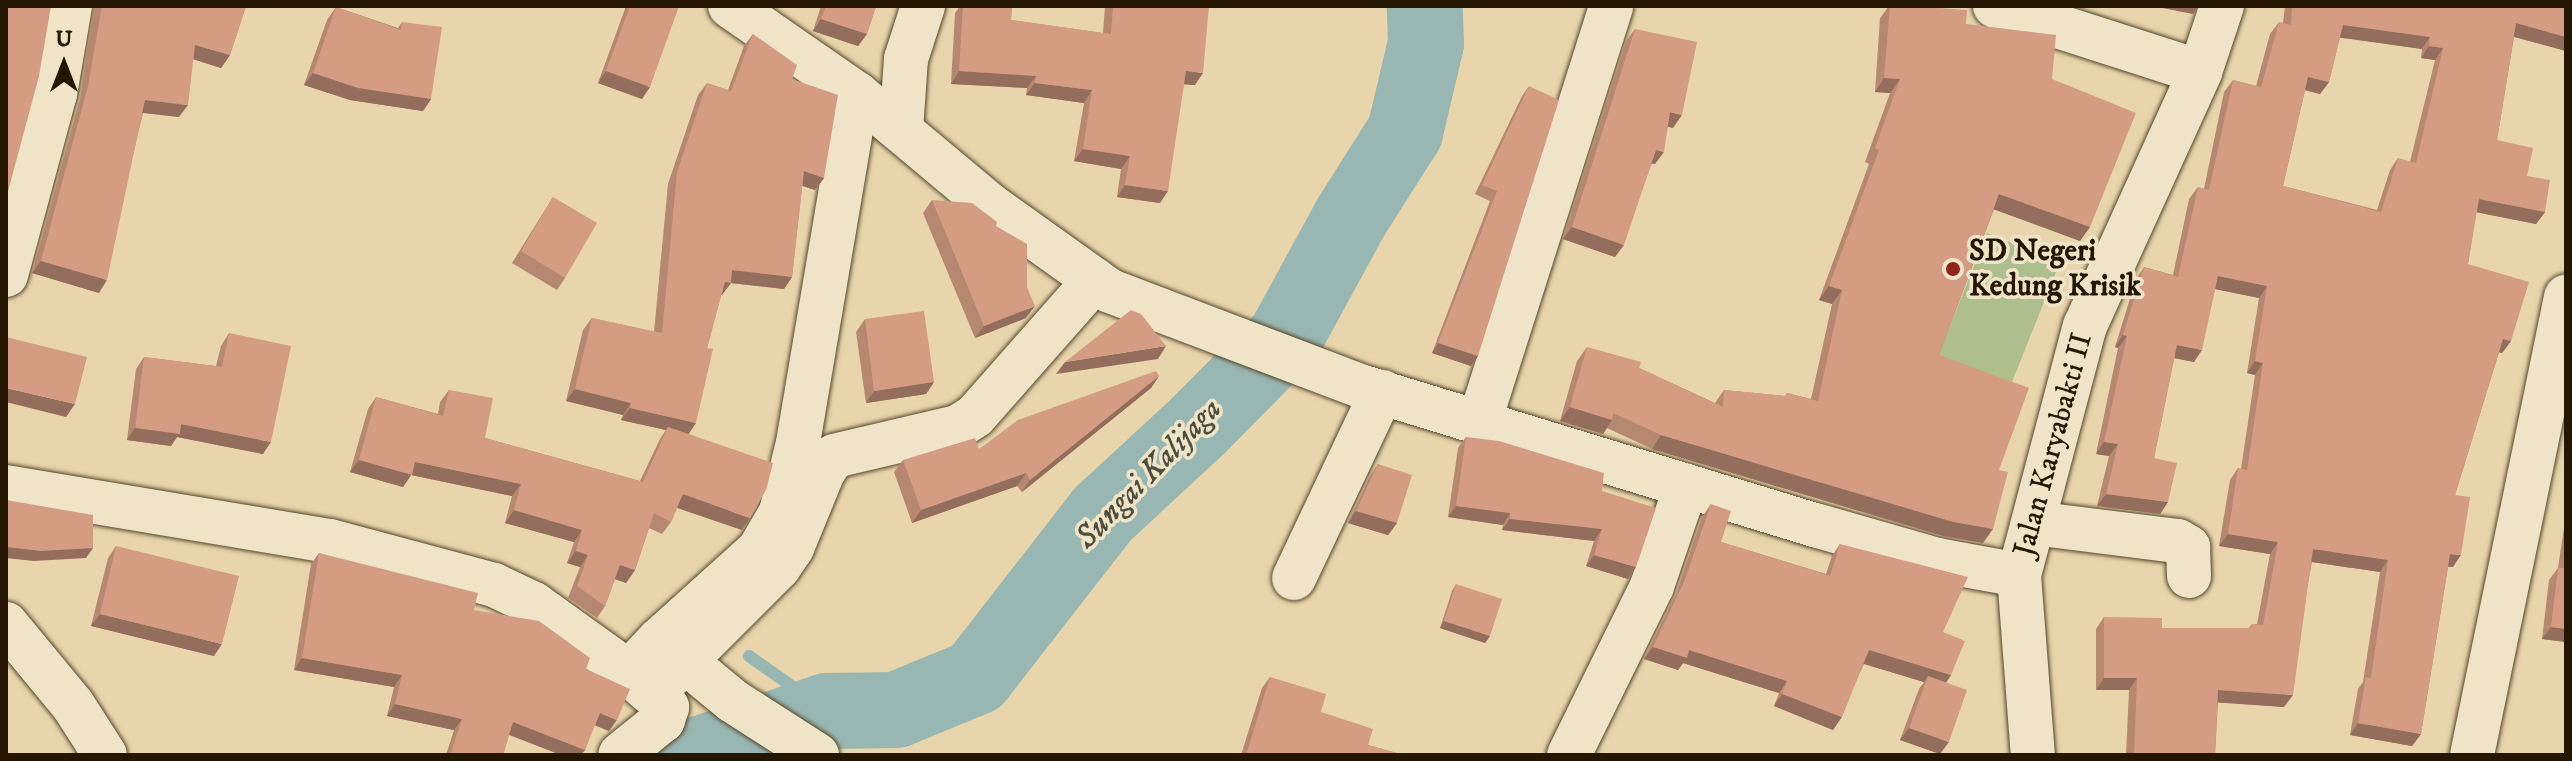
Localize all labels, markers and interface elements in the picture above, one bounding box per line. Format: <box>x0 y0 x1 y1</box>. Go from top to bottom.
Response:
north arrow <box>24 24 104 104</box>
text: U <box>55 26 73 53</box>
place label: SD Negeri Kedung Krisik <box>1969 234 2141 304</box>
marker: SD Negeri Kedung Krisik <box>1944 260 1962 278</box>
street label: Jalan Karyabakti II <box>2007 329 2101 561</box>
water label: Sungai Kalijaga <box>1068 391 1230 557</box>

